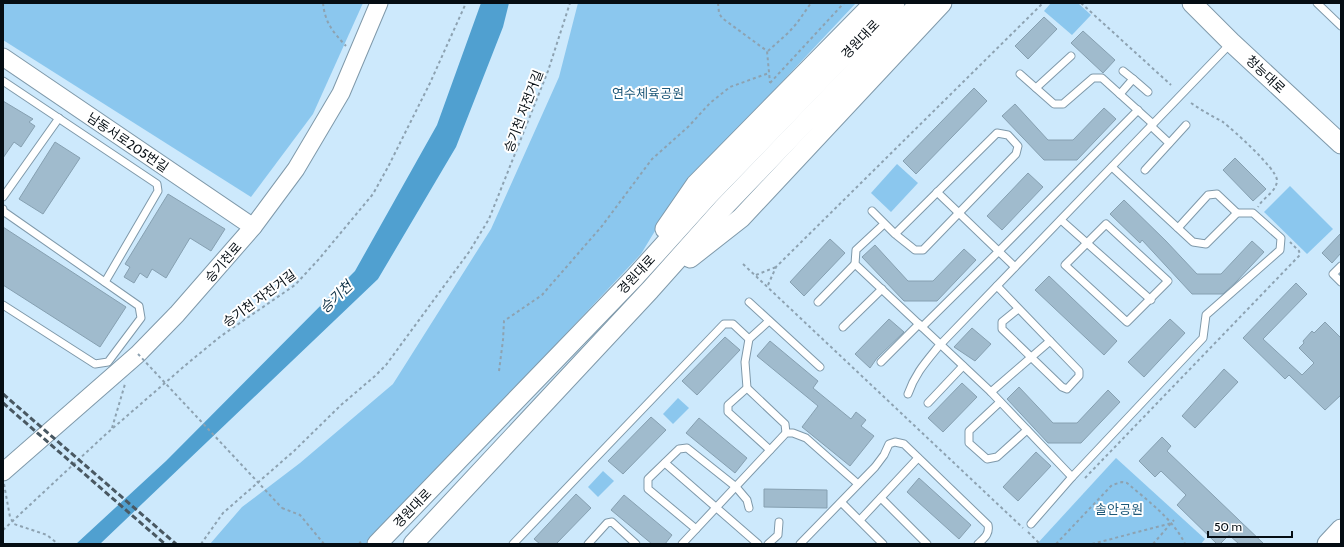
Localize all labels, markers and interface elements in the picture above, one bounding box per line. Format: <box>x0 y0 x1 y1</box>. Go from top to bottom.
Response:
street label: 경원대로 <box>838 16 882 62</box>
street label: 청능대로 <box>1243 52 1289 96</box>
street label: 승기천 자전거길 <box>500 68 546 154</box>
park label: 연수체육공원 <box>612 85 684 101</box>
street label: 남동서로205번길 <box>84 109 172 175</box>
street label: 승기천로 <box>201 239 245 285</box>
street label: 경원대로 <box>614 251 658 297</box>
street label: 승기천 자전거길 <box>219 266 299 330</box>
water label: 승기천 <box>316 276 357 317</box>
street label: 경원대로 <box>390 485 434 531</box>
park label: 솔안공원 <box>1095 501 1143 517</box>
scale bar <box>1208 513 1292 539</box>
text: 50 m <box>1214 519 1242 534</box>

